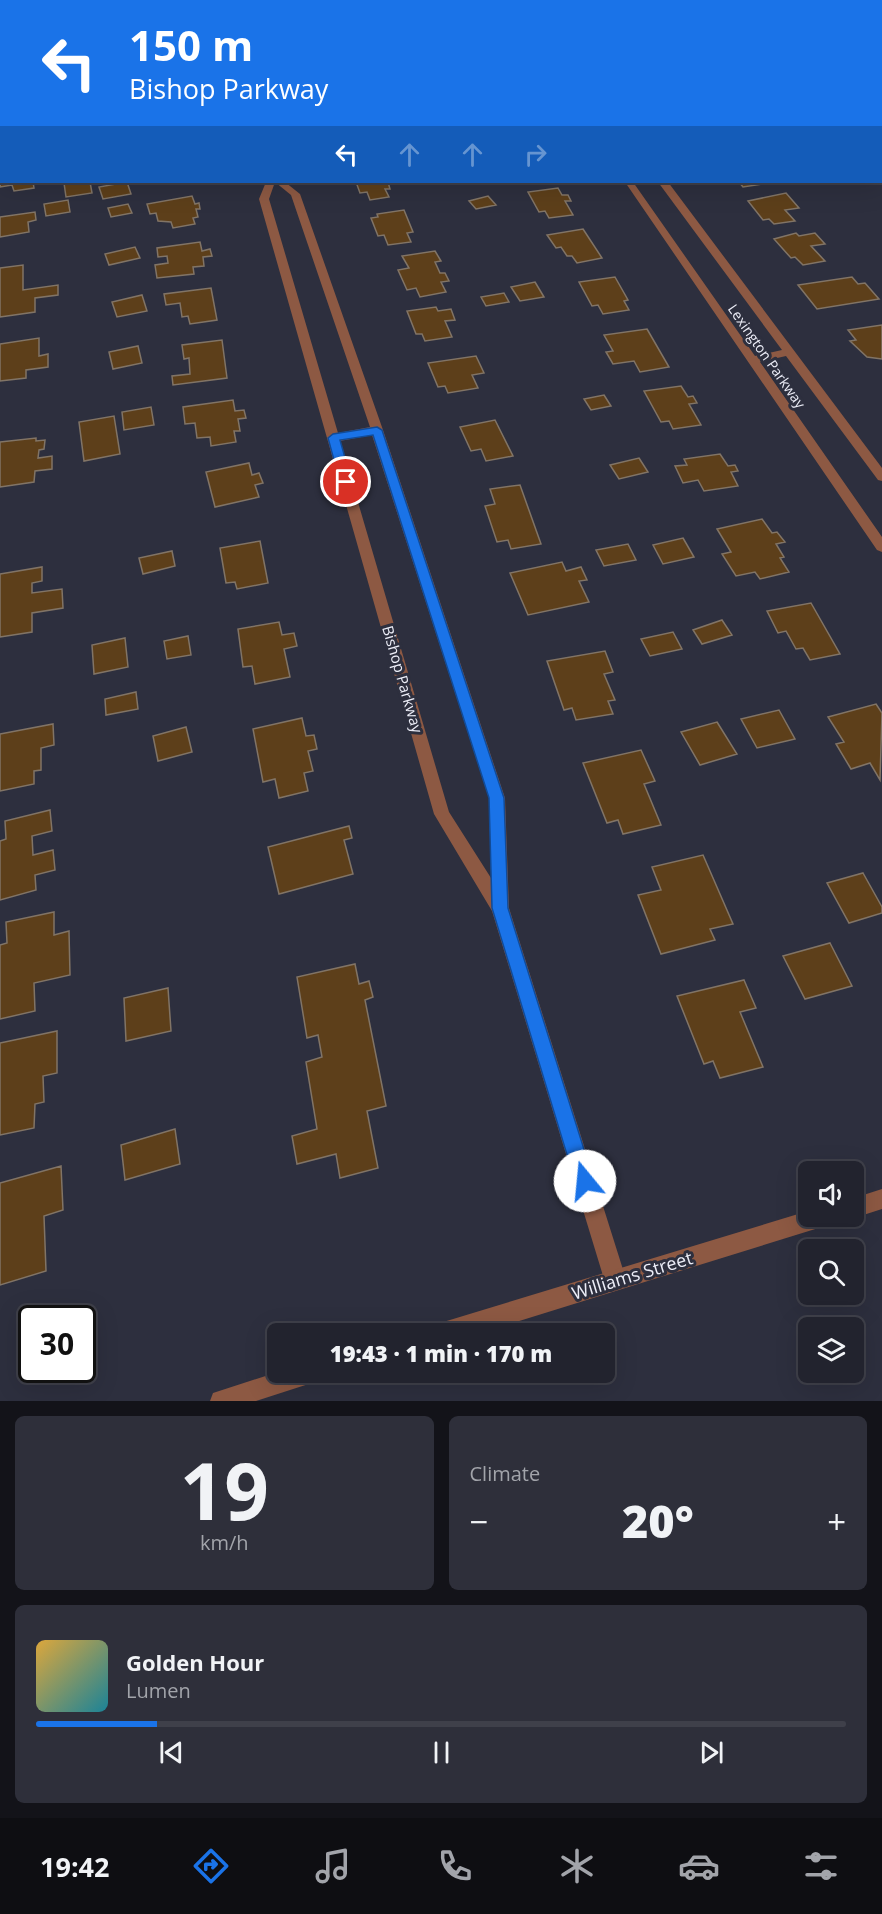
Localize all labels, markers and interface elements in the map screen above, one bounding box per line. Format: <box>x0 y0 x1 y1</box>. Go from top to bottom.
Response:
text: 150 m <box>129 16 253 73</box>
icon: left <box>30 24 108 102</box>
text: Bishop Parkway <box>129 70 328 107</box>
icon: left <box>330 138 363 171</box>
icon: ahead <box>393 138 426 171</box>
icon: ahead <box>456 138 489 171</box>
icon: right <box>519 138 552 171</box>
street label: Lexington Parkway <box>724 300 811 413</box>
pin <box>320 456 371 507</box>
icon: arrive <box>329 465 362 498</box>
street label: Bishop Parkway <box>378 623 428 735</box>
position arrow <box>553 1149 617 1213</box>
map controls <box>798 1161 864 1383</box>
button: sound <box>798 1161 864 1227</box>
button: search <box>798 1239 864 1305</box>
street label: Williams Street <box>569 1245 695 1305</box>
speed limit sign: 30 <box>18 1305 96 1383</box>
button: layers <box>798 1317 864 1383</box>
text: 19:43 · 1 min · 170 m <box>330 1338 552 1368</box>
text: 19 <box>180 1437 269 1543</box>
text: Climate <box>470 1460 540 1487</box>
text: 20° <box>622 1490 694 1551</box>
text: − <box>470 1499 488 1544</box>
text: + <box>827 1499 846 1544</box>
text: km/h <box>200 1529 249 1556</box>
text: Golden Hour <box>126 1647 264 1677</box>
text: Lumen <box>126 1677 191 1704</box>
icon: previous <box>155 1736 188 1769</box>
icon: pause <box>425 1736 458 1769</box>
icon: next <box>695 1736 728 1769</box>
icon: directions <box>190 1845 232 1887</box>
icon: music <box>312 1845 354 1887</box>
icon: phone <box>434 1845 476 1887</box>
icon: climate <box>556 1845 598 1887</box>
icon: car <box>678 1845 720 1887</box>
icon: filters <box>800 1845 842 1887</box>
text: 19:42 <box>40 1848 109 1885</box>

